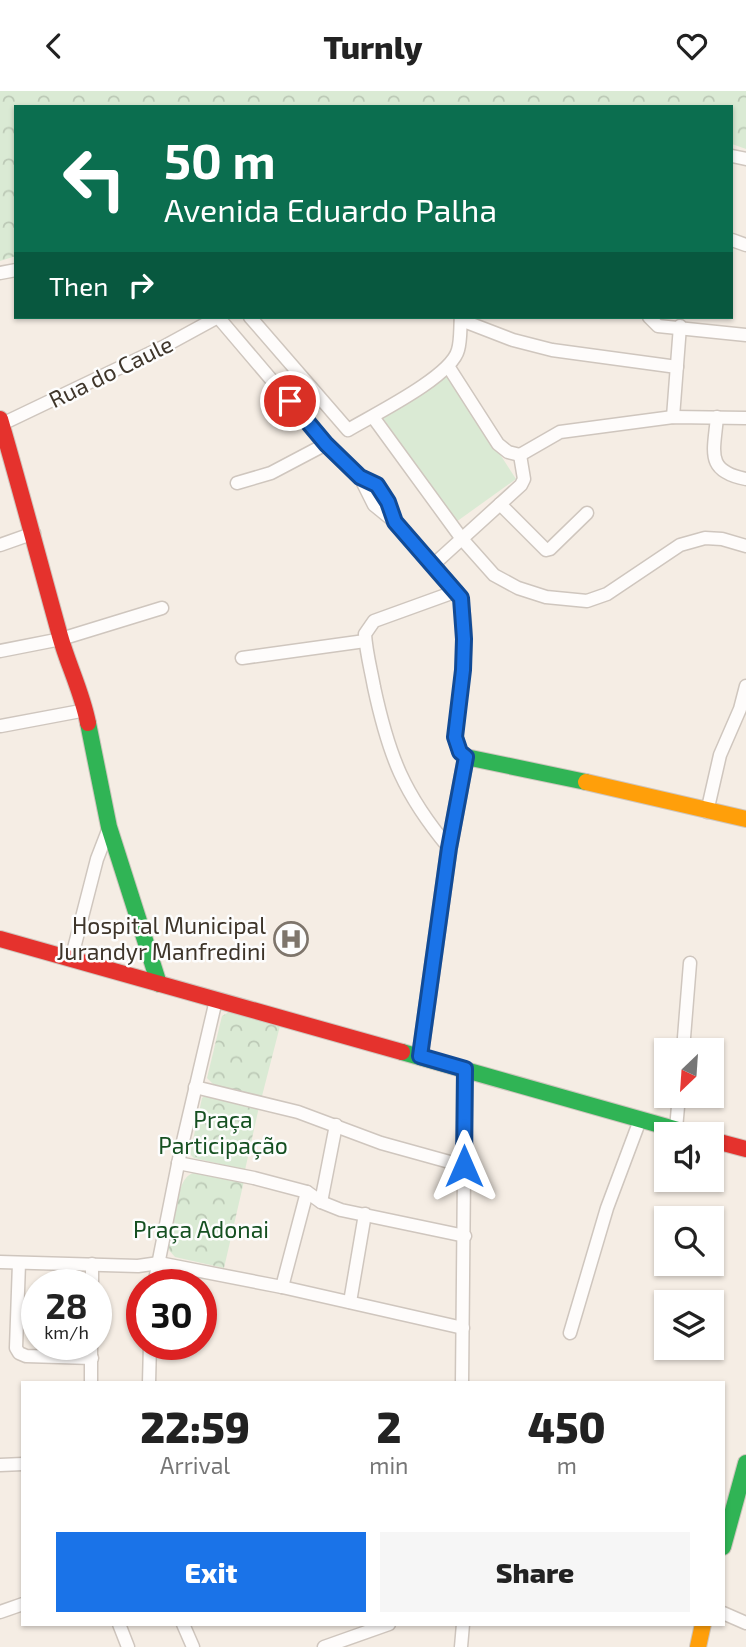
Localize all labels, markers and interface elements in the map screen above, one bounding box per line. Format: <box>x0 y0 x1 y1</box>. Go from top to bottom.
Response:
icon: back <box>35 27 73 65</box>
text: Turnly <box>323 27 423 65</box>
icon: heart <box>673 27 711 65</box>
text: 50 m <box>164 130 276 189</box>
icon: left <box>49 133 140 224</box>
text: Avenida Eduardo Palha <box>164 190 497 228</box>
icon: right <box>122 266 160 304</box>
text: Then <box>49 270 108 301</box>
street label: Rua do Caule <box>44 329 177 413</box>
pin <box>260 371 320 431</box>
icon: arrive <box>271 382 309 420</box>
place label: Hospital Municipal Jurandyr Manfredini <box>57 911 266 965</box>
hospital icon: Hospital Municipal Jurandyr Manfredini <box>272 920 310 958</box>
north arrow <box>654 1038 724 1108</box>
map controls <box>654 1038 724 1360</box>
park label: Praça Participação <box>158 1105 288 1160</box>
button: sound <box>654 1122 724 1192</box>
position arrow <box>427 1129 501 1203</box>
button: search <box>654 1206 724 1276</box>
park label: Praça Adonai <box>133 1215 269 1244</box>
speed limit sign: 30 <box>126 1269 217 1360</box>
text: 28 <box>45 1284 88 1326</box>
button: layers <box>654 1290 724 1360</box>
text: km/h <box>44 1321 89 1343</box>
text: 22:59 <box>140 1401 250 1451</box>
text: 2 <box>376 1401 401 1451</box>
text: 450 <box>528 1401 606 1451</box>
text: Arrival <box>160 1451 230 1479</box>
text: min <box>369 1451 408 1479</box>
text: m <box>557 1451 577 1479</box>
button: Exit <box>56 1532 366 1612</box>
button: Share <box>380 1532 690 1612</box>

